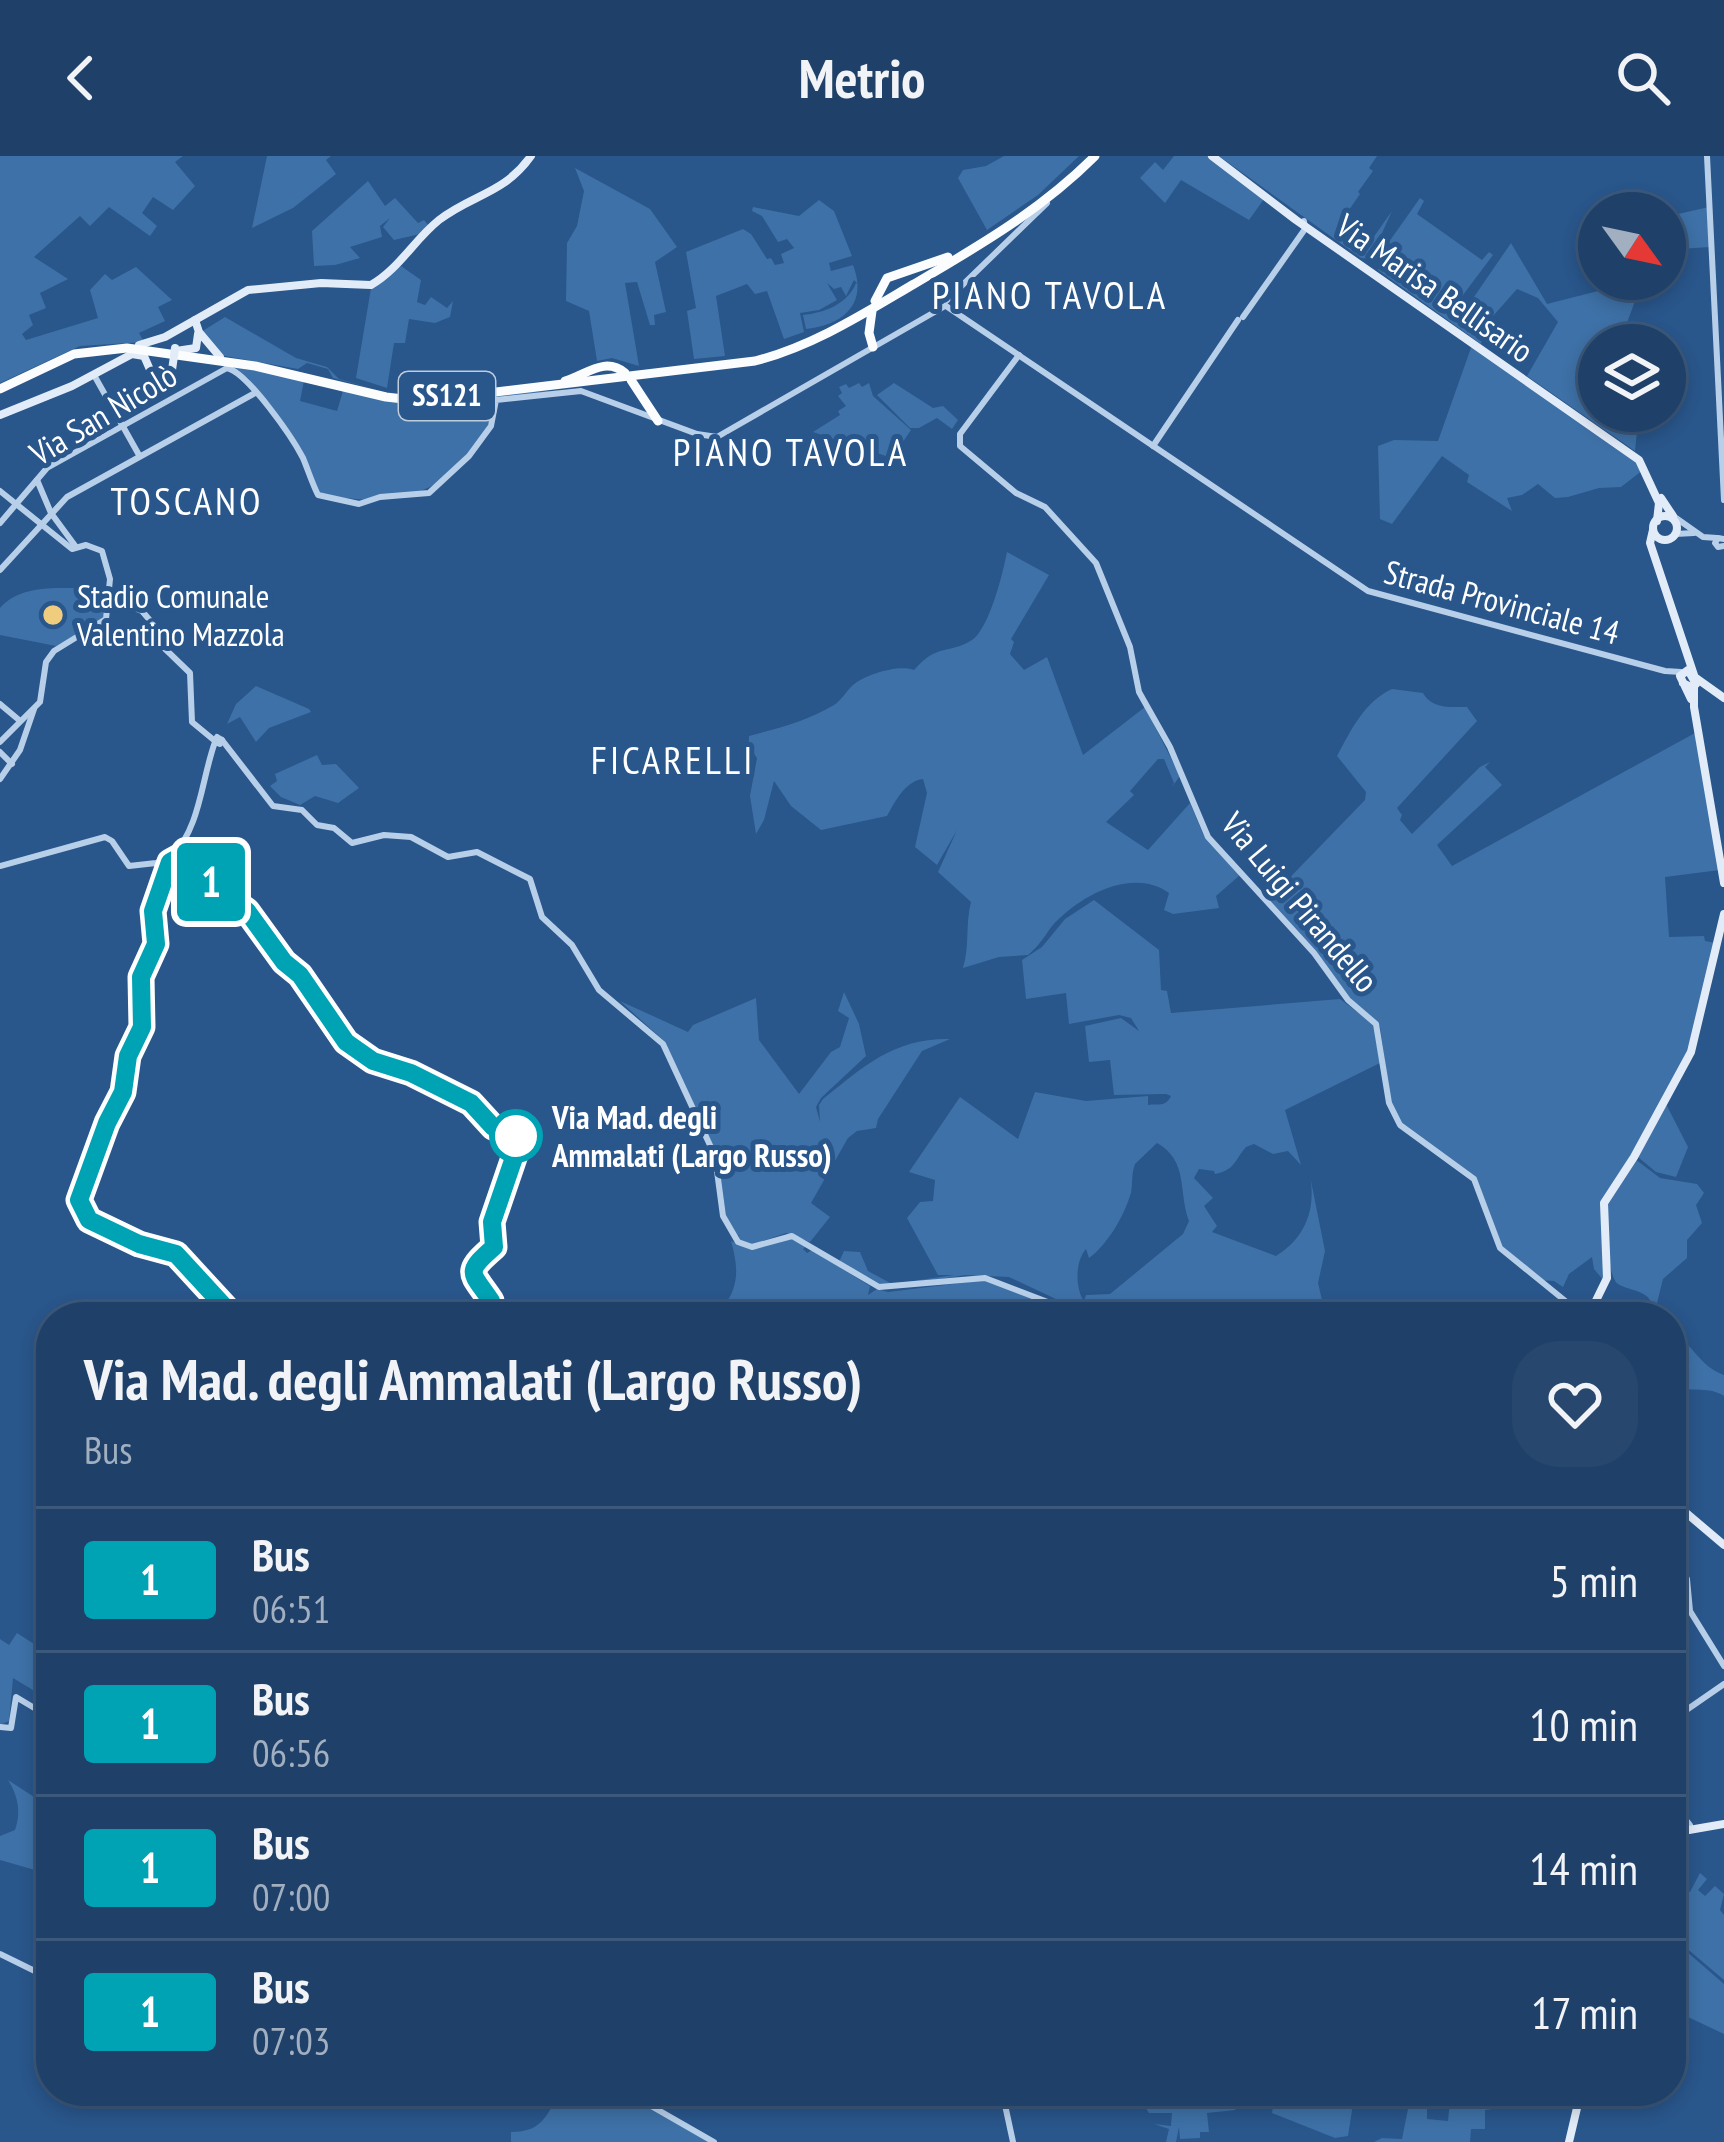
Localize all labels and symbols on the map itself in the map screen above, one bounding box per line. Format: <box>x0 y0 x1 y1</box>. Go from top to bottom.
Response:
north arrow <box>1578 192 1686 300</box>
street label: Via Marisa Bellisario <box>1328 203 1542 371</box>
district label: PIANO TAVOLA <box>932 269 1168 320</box>
street label: Via San Nicolò <box>21 353 184 475</box>
road number: SS121 <box>399 372 495 420</box>
district label: PIANO TAVOLA <box>673 426 909 477</box>
district label: TOSCANO <box>111 475 263 526</box>
street label: Strada Provinciale 14 <box>1380 550 1624 654</box>
place label: Stadio Comunale Valentino Mazzola <box>76 574 285 655</box>
marker: Stadio Comunale Valentino Mazzola <box>40 602 66 628</box>
district label: FICARELLI <box>591 734 755 785</box>
street label: Via Luigi Pirandello <box>1212 802 1388 1001</box>
line badge: 1 <box>172 843 250 921</box>
place label: Via Mad. degli Ammalati (Largo Russo) <box>551 1095 832 1176</box>
marker: Via Mad. degli Ammalati (Largo Russo) <box>491 1111 541 1161</box>

